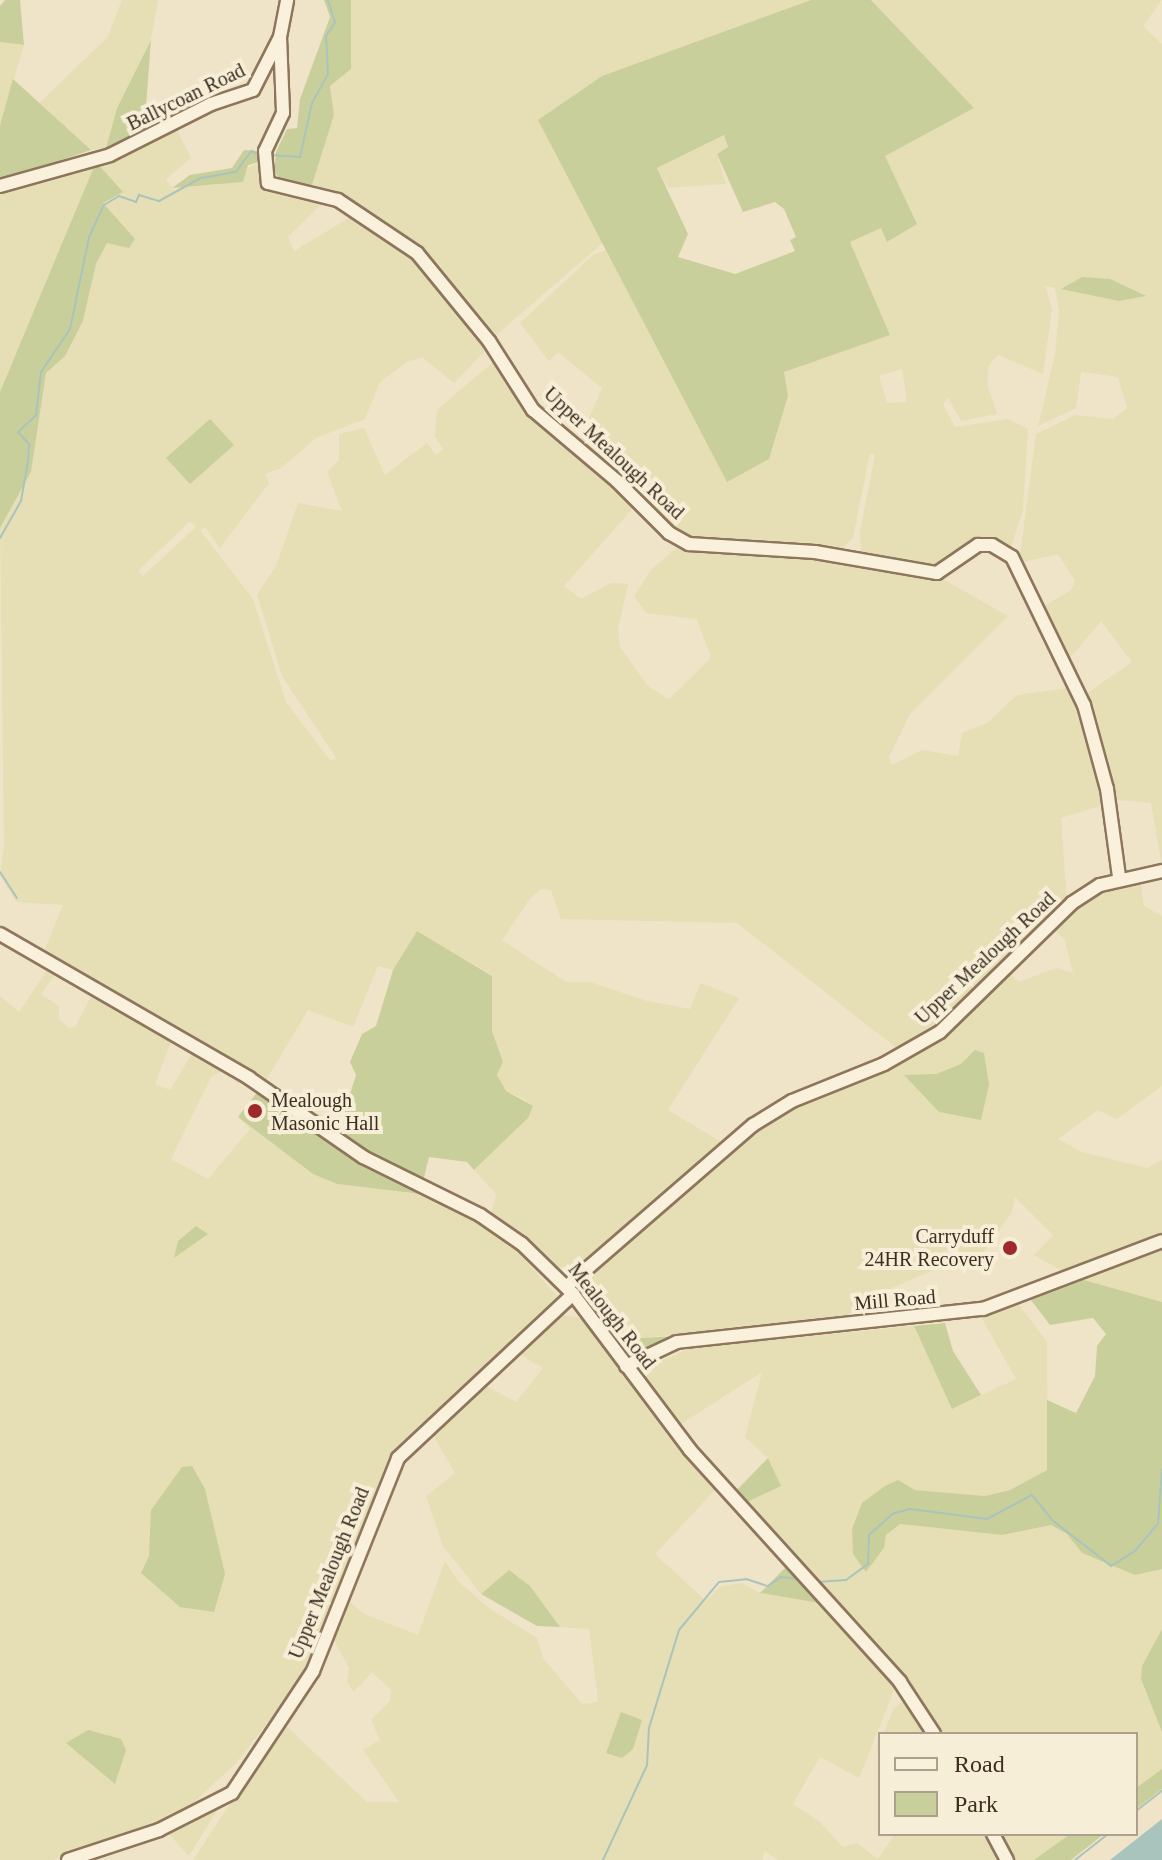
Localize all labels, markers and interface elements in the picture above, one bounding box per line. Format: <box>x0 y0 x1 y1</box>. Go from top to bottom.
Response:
street label: Ballycoan Road <box>123 58 249 136</box>
street label: Upper Mealough Road <box>539 382 689 524</box>
street label: Upper Mealough Road <box>910 887 1060 1029</box>
place label: Mealough Masonic Hall <box>271 1088 379 1135</box>
marker: Mealough Masonic Hall <box>246 1102 264 1120</box>
place label: Carryduff 24HR Recovery <box>865 1224 994 1271</box>
marker: Carryduff 24HR Recovery <box>1001 1239 1019 1257</box>
street label: Mealough Road <box>563 1258 661 1374</box>
street label: Mill Road <box>853 1284 937 1316</box>
street label: Upper Mealough Road <box>284 1484 374 1662</box>
legend <box>878 1732 1138 1836</box>
text: Road <box>954 1751 1005 1777</box>
text: Park <box>954 1791 998 1817</box>

